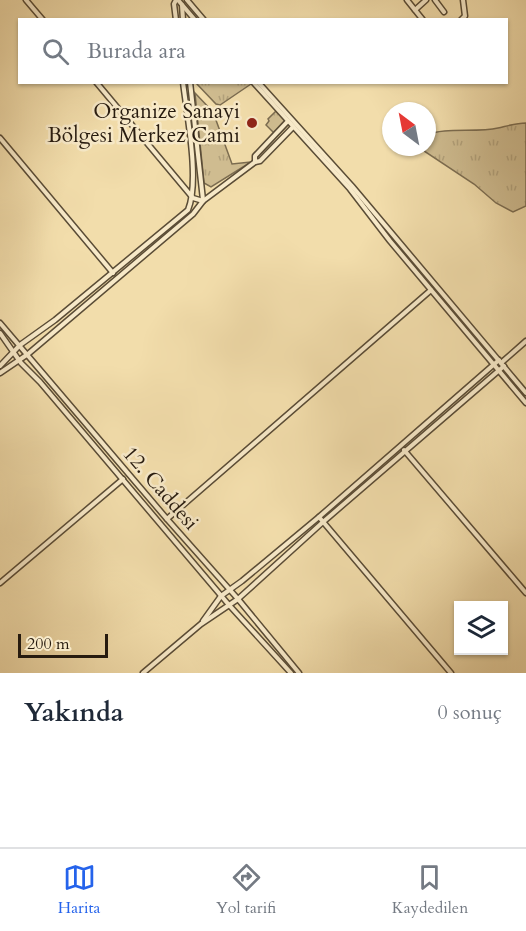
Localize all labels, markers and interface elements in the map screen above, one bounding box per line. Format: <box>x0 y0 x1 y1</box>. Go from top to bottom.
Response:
search box <box>18 18 508 84</box>
icon: search <box>39 35 72 68</box>
text: Burada ara <box>87 36 186 66</box>
place label: Organize Sanayi Bölgesi Merkez Cami <box>48 97 240 150</box>
north arrow <box>382 102 436 156</box>
marker: Organize Sanayi Bölgesi Merkez Cami <box>245 116 259 130</box>
street label: 12. Caddesi <box>116 440 205 537</box>
map controls <box>454 601 508 655</box>
button: layers <box>454 601 508 655</box>
scale bar <box>18 631 108 658</box>
text: 200 m <box>27 633 69 655</box>
text: Yakında <box>24 695 124 730</box>
text: 0 sonuç <box>437 699 502 726</box>
tab: Harita <box>58 861 100 919</box>
tab: Yol tarifi <box>216 861 276 919</box>
tab: Kaydedilen <box>392 861 468 919</box>

